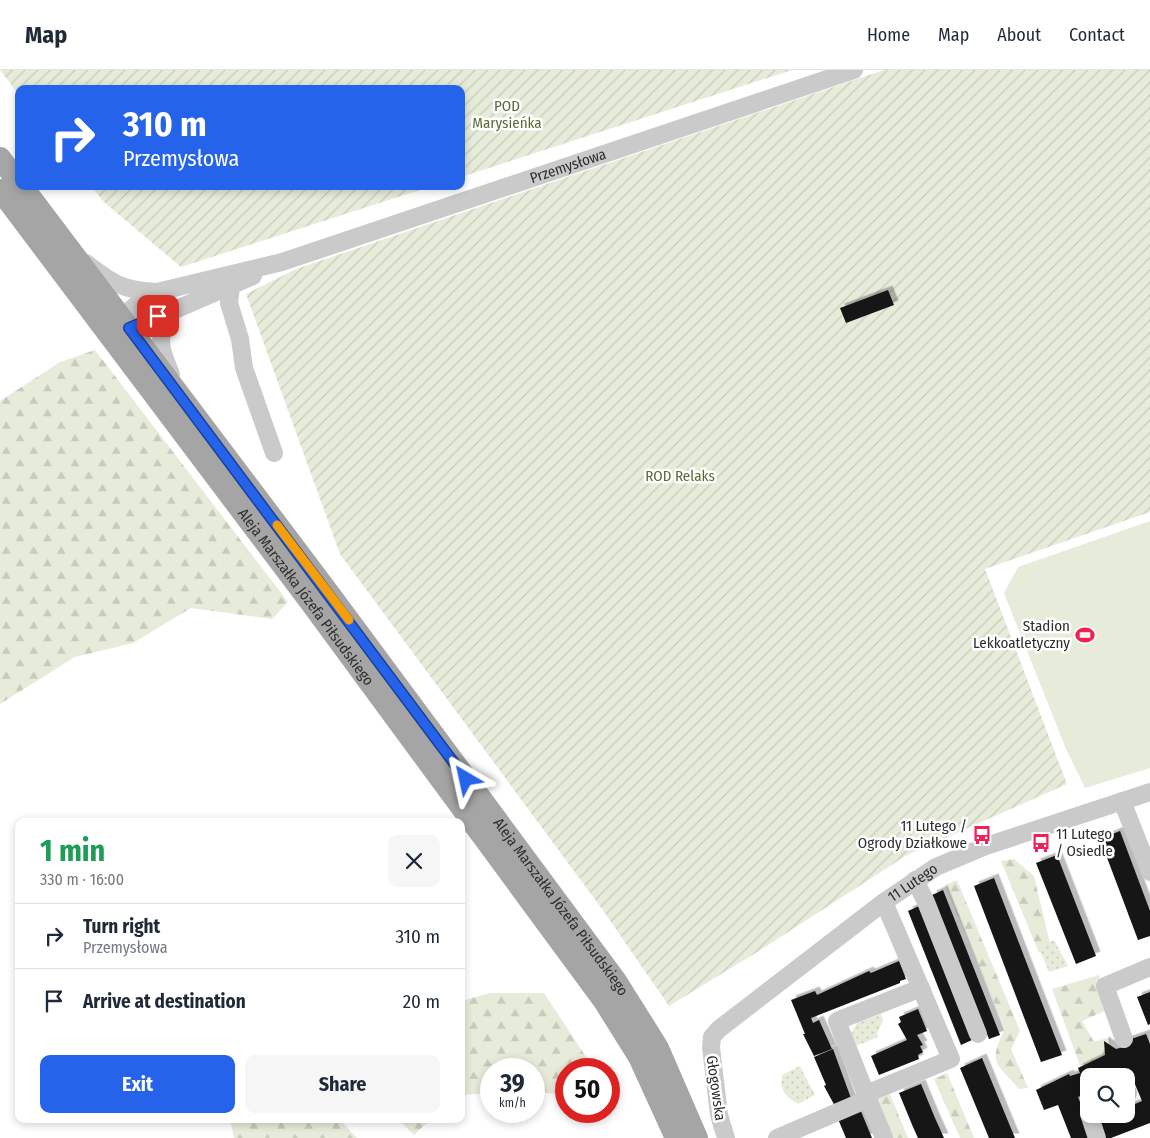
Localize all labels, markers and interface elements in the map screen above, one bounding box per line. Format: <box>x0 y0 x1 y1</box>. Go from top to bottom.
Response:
text: Map <box>25 21 67 49</box>
text: Home <box>867 24 910 46</box>
text: Map <box>938 24 969 46</box>
text: About <box>997 24 1041 46</box>
text: Contact <box>1069 24 1125 46</box>
park label: POD Marysieńka <box>472 97 542 132</box>
text: 310 m <box>123 103 207 145</box>
icon: right <box>40 105 105 170</box>
text: Przemysłowa <box>123 145 239 172</box>
street label: Przemysłowa <box>527 145 608 187</box>
pin <box>137 295 179 337</box>
icon: arrive <box>144 302 172 330</box>
park label: ROD Relaks <box>645 467 715 485</box>
street label: Aleja Marszałka Józefa Piłsudskiego <box>234 505 378 689</box>
place label: Stadion Lekkoatletyczny <box>973 617 1070 652</box>
sports icon: Stadion Lekkoatletyczny <box>1074 624 1096 646</box>
position arrow <box>439 752 491 804</box>
street label: Aleja Marszałka Józefa Piłsudskiego <box>489 814 632 999</box>
place label: 11 Lutego / Ogrody Działkowe <box>858 817 967 852</box>
bus stop icon: 11 Lutego / Ogrody Działkowe <box>971 824 993 846</box>
place label: 11 Lutego / Osiedle <box>1056 825 1113 860</box>
bus stop icon: 11 Lutego / Osiedle <box>1030 832 1052 854</box>
text: 1 min <box>40 833 105 869</box>
button: close <box>388 835 440 887</box>
street label: 11 Lutego <box>884 859 941 906</box>
text: 330 m · 16:00 <box>40 870 124 889</box>
text: Turn right <box>83 915 160 938</box>
icon: right <box>40 922 68 950</box>
text: 310 m <box>396 925 440 948</box>
text: Przemysłowa <box>83 938 168 957</box>
icon: arrive <box>40 987 68 1015</box>
text: Arrive at destination <box>83 990 246 1013</box>
text: 20 m <box>403 990 440 1013</box>
street label: Głogowska <box>703 1054 729 1122</box>
button: Exit <box>40 1055 235 1113</box>
button: Share <box>245 1055 440 1113</box>
speed limit sign: 50 <box>555 1058 620 1123</box>
map controls <box>1080 1068 1135 1123</box>
button: search <box>1080 1068 1135 1123</box>
text: 39 <box>500 1069 525 1099</box>
text: km/h <box>499 1096 526 1110</box>

